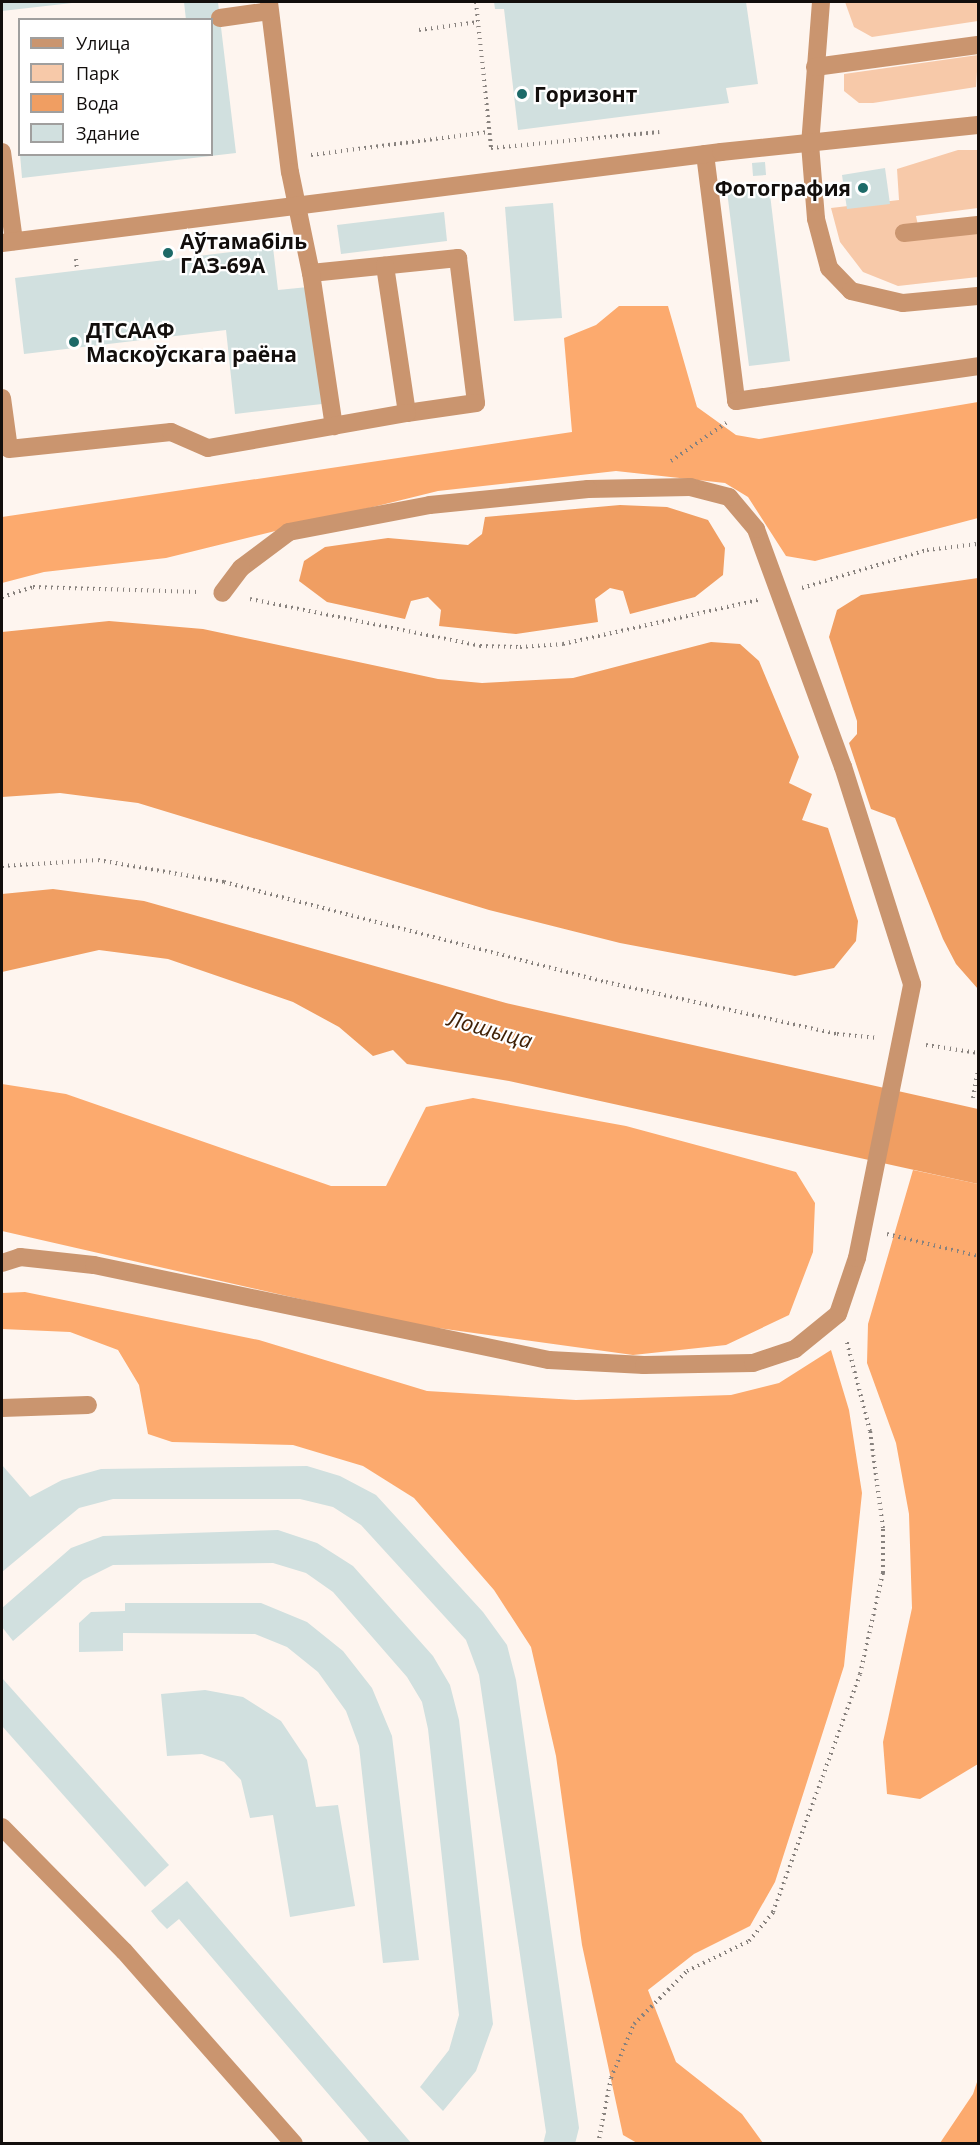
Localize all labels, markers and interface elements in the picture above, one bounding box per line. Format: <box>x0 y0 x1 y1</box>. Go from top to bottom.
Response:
legend <box>18 18 213 156</box>
text: Улица <box>76 31 130 55</box>
text: Парк <box>76 61 119 85</box>
place label: Горизонт <box>534 81 637 107</box>
marker: Горизонт <box>515 87 529 101</box>
text: Вода <box>76 91 119 115</box>
text: Здание <box>76 121 140 145</box>
place label: Фотография <box>715 175 851 201</box>
marker: Фотография <box>856 181 870 195</box>
place label: Аўтамабіль ГАЗ-69А <box>180 228 307 278</box>
marker: Аўтамабіль ГАЗ-69А <box>161 246 175 260</box>
place label: ДТСААФ Маскоўскага раёна <box>86 317 297 367</box>
marker: ДТСААФ Маскоўскага раёна <box>67 335 81 349</box>
water label: Лошыца <box>444 1004 536 1054</box>

